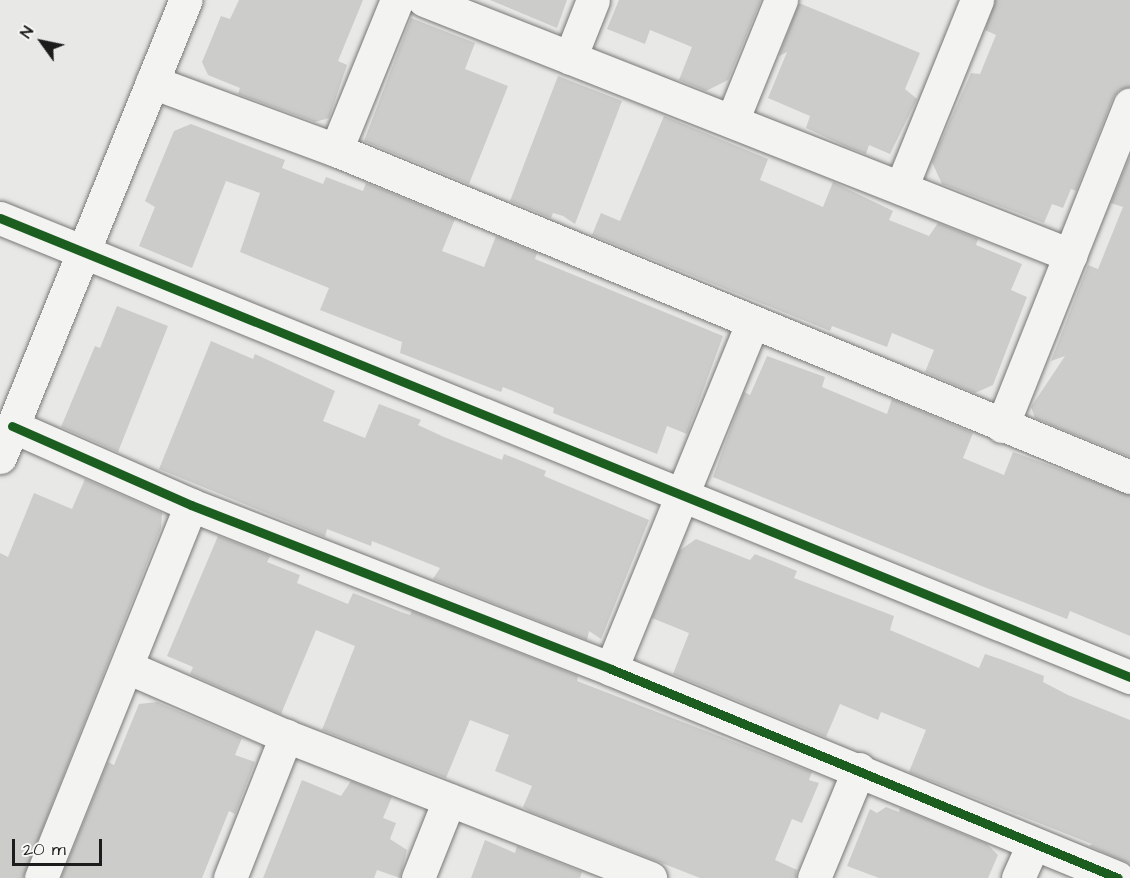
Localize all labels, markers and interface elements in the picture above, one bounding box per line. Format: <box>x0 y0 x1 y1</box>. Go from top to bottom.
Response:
north arrow <box>12 12 72 72</box>
text: N <box>15 22 39 42</box>
scale bar <box>15 827 105 865</box>
text: 20 m <box>23 837 66 862</box>

